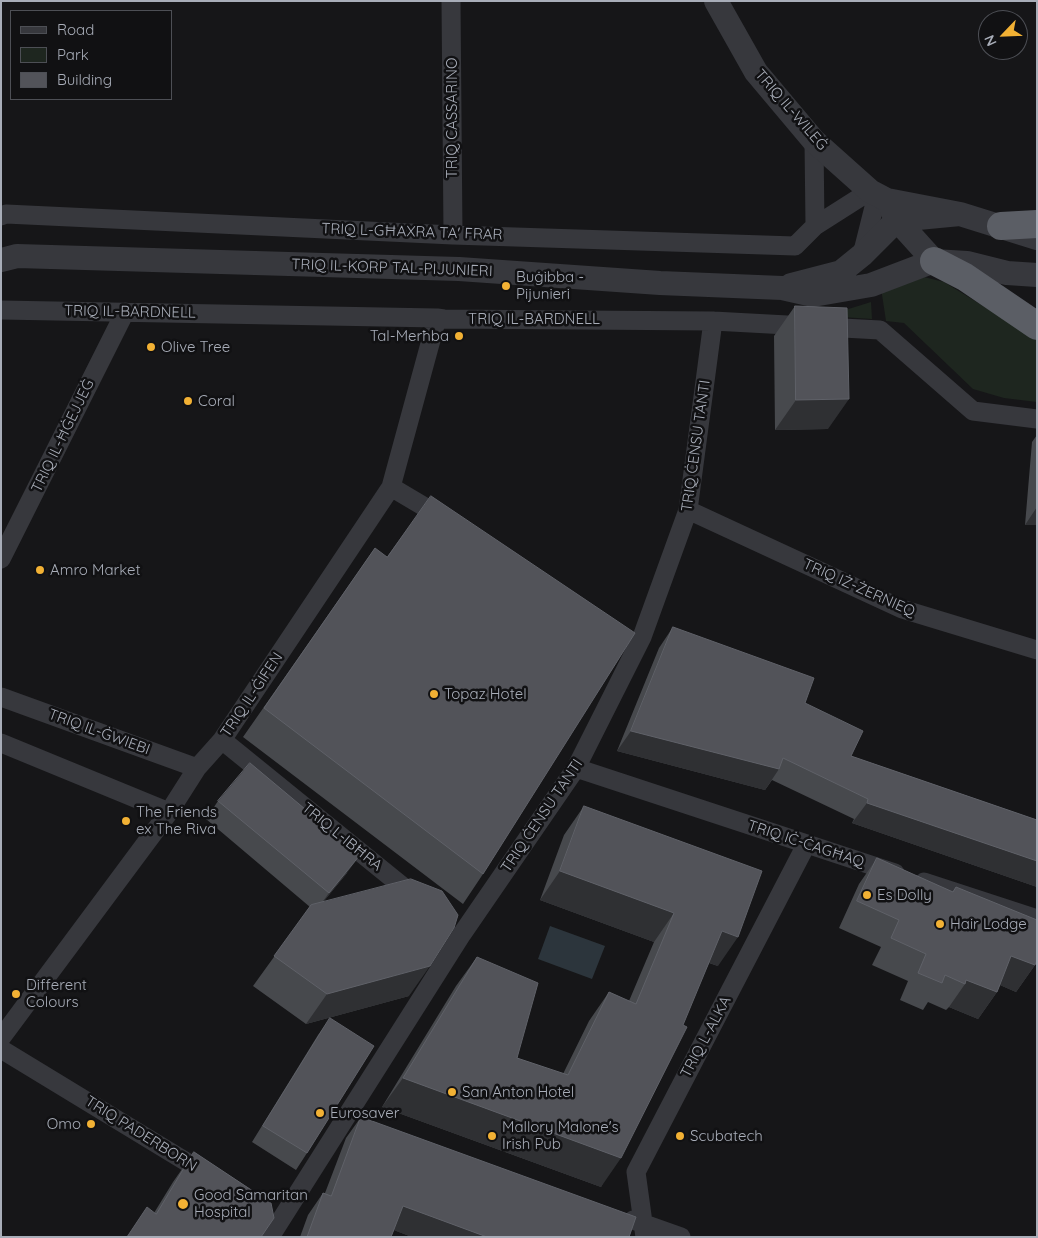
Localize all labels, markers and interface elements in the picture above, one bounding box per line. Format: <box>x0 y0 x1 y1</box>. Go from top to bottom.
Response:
legend <box>10 10 172 100</box>
north arrow <box>978 10 1028 60</box>
text: Road <box>57 20 94 39</box>
text: N <box>980 32 1001 49</box>
text: Park <box>57 45 89 64</box>
street label: TRIQ CASSARINO <box>443 58 461 178</box>
street label: TRIQ IL-WILEĠ <box>751 66 831 154</box>
text: Building <box>57 70 112 89</box>
street label: TRIQ L-GĦAXRA TA' FRAR <box>321 220 503 244</box>
street label: TRIQ IL-KORP TAL-PIJUNIERI <box>291 255 493 281</box>
place label: Buġibba - Pijunieri <box>516 268 584 303</box>
marker: Buġibba - Pijunieri <box>500 280 512 292</box>
street label: TRIQ IL-BARDNELL <box>64 302 196 322</box>
street label: TRIQ IL-BARDNELL <box>468 310 600 328</box>
place label: Tal-Merħba <box>370 327 449 345</box>
marker: Tal-Merħba <box>453 330 465 342</box>
place label: Olive Tree <box>161 338 230 356</box>
marker: Olive Tree <box>145 341 157 353</box>
street label: TRIQ IL-ĦĠEJJEĠ <box>28 377 98 495</box>
street label: TRIQ ĊENSU TANTI <box>678 379 714 513</box>
place label: Coral <box>198 392 235 410</box>
marker: Coral <box>182 395 194 407</box>
street label: TRIQ IŻ-ŻERNIEQ <box>800 555 918 621</box>
place label: Amro Market <box>50 561 141 579</box>
marker: Amro Market <box>34 564 46 576</box>
street label: TRIQ IL-ĠIFEN <box>217 649 287 741</box>
place label: Topaz Hotel <box>444 685 527 703</box>
marker: Topaz Hotel <box>428 688 440 700</box>
street label: TRIQ IL-ĠWIEBI <box>46 705 152 759</box>
street label: TRIQ ĊENSU TANTI <box>497 756 587 876</box>
street label: TRIQ L-IBĦRA <box>298 799 386 875</box>
place label: The Friends ex The Riva <box>136 803 217 838</box>
marker: The Friends ex The Riva <box>120 815 132 827</box>
street label: TRIQ IĊ-ĊAGĦAQ <box>745 817 867 871</box>
place label: Es Dolly <box>877 886 932 904</box>
marker: Es Dolly <box>861 889 873 901</box>
place label: Hair Lodge <box>950 915 1027 933</box>
marker: Hair Lodge <box>934 918 946 930</box>
place label: Different Colours <box>26 976 87 1011</box>
marker: Different Colours <box>10 988 22 1000</box>
street label: TRIQ L-ALKA <box>677 993 735 1081</box>
place label: San Anton Hotel <box>462 1083 574 1101</box>
marker: San Anton Hotel <box>446 1086 458 1098</box>
street label: TRIQ PADERBORN <box>82 1092 200 1176</box>
place label: Eurosaver <box>330 1104 400 1122</box>
marker: Eurosaver <box>314 1107 326 1119</box>
place label: Omo <box>47 1115 81 1133</box>
marker: Omo <box>85 1118 97 1130</box>
place label: Mallory Malone's Irish Pub <box>502 1118 619 1153</box>
place label: Scubatech <box>690 1127 763 1145</box>
marker: Mallory Malone's Irish Pub <box>486 1130 498 1142</box>
marker: Scubatech <box>674 1130 686 1142</box>
place label: Good Samaritan Hospital <box>194 1186 308 1221</box>
marker: Good Samaritan Hospital <box>176 1197 190 1211</box>

